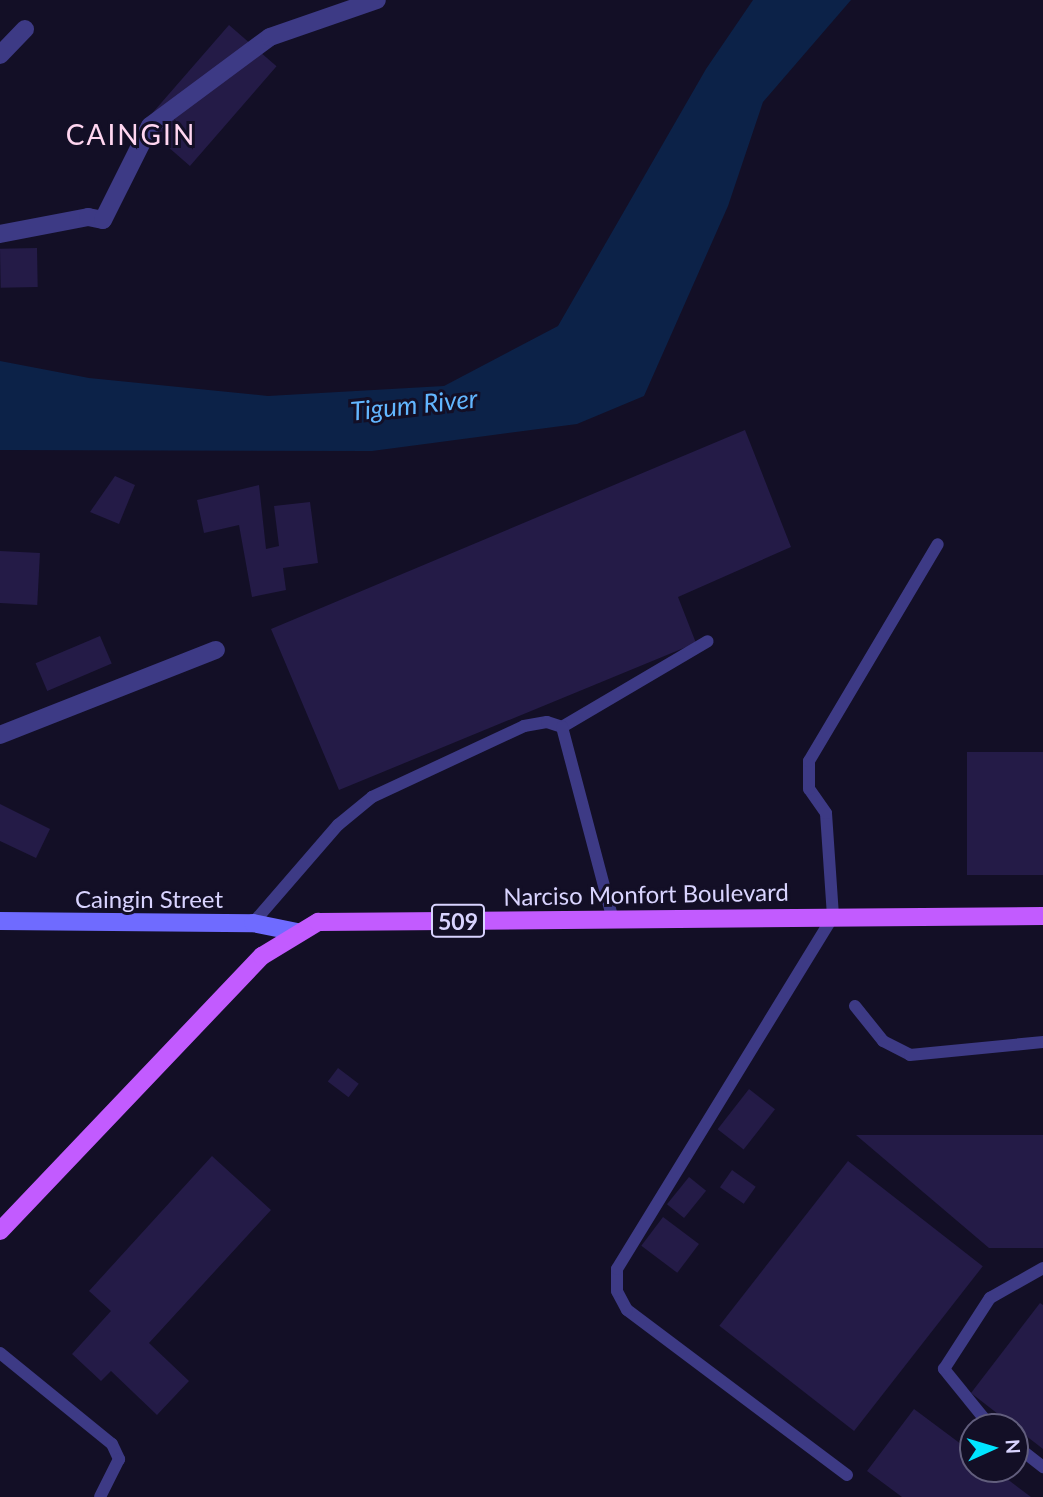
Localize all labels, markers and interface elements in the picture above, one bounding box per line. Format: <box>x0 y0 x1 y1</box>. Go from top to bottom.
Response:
district label: CAINGIN <box>67 117 195 151</box>
water label: Tigum River <box>349 383 479 427</box>
street label: Narciso Monfort Boulevard <box>503 877 789 911</box>
street label: Caingin Street <box>75 885 223 913</box>
road number: 509 <box>430 902 486 940</box>
north arrow <box>959 1413 1029 1483</box>
text: N <box>1001 1439 1025 1455</box>

